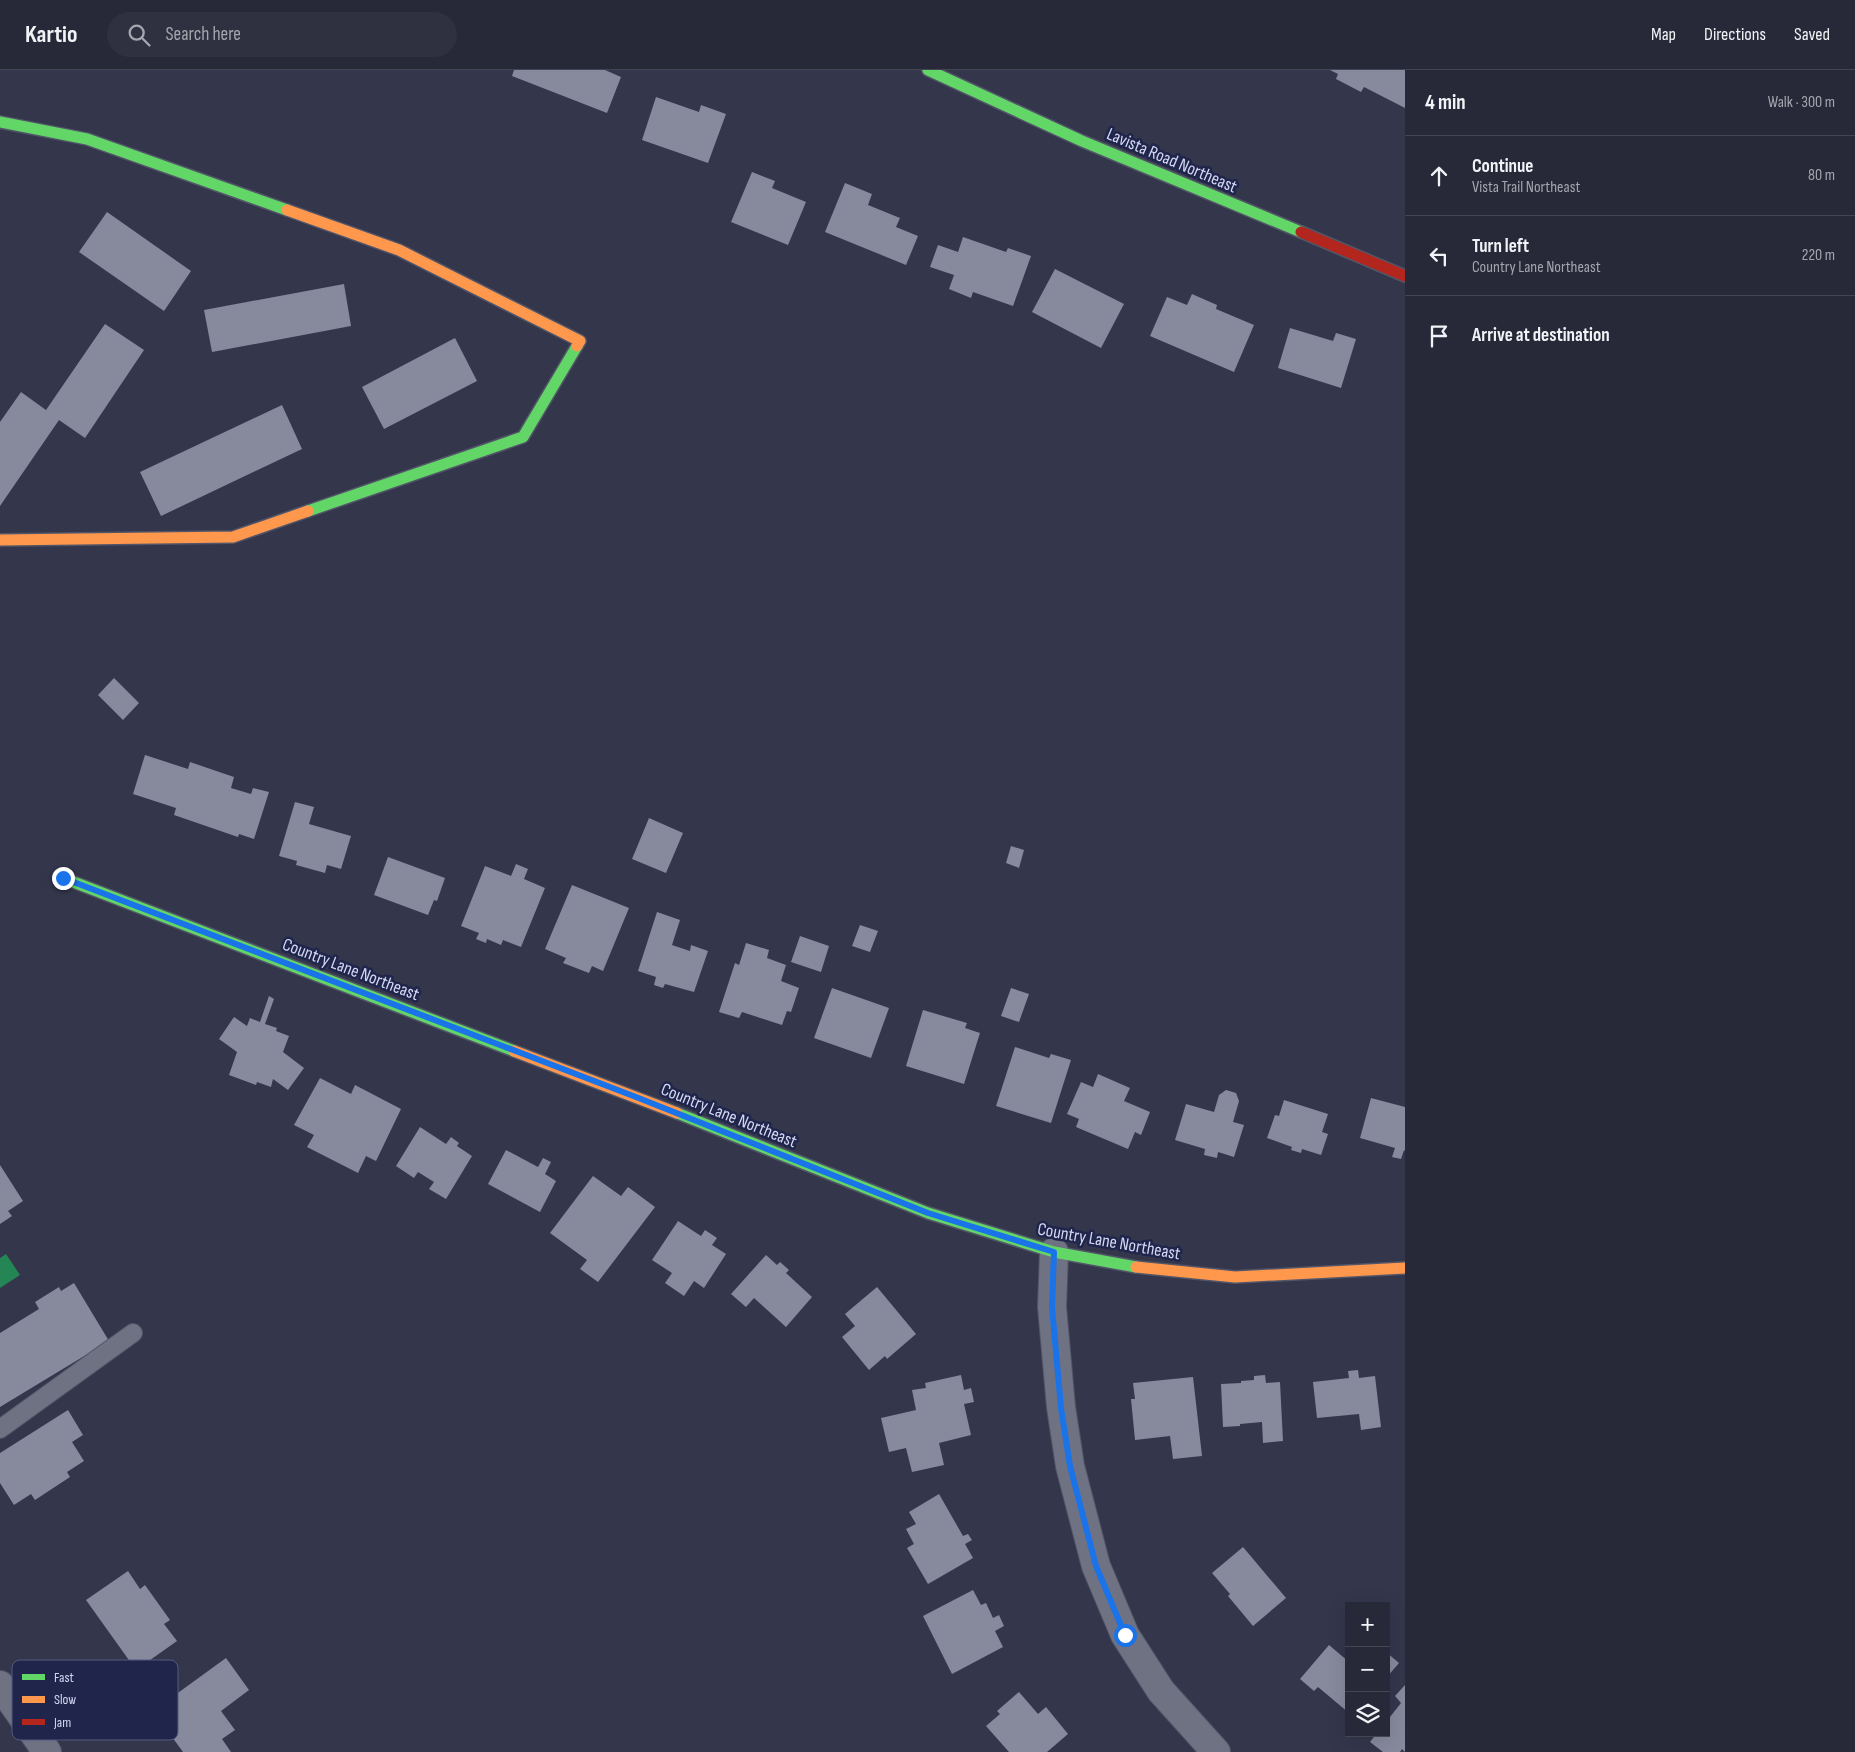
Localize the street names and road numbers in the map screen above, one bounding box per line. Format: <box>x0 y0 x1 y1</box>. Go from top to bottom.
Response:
street label: Lavista Road Northeast <box>1103 124 1241 198</box>
street label: Country Lane Northeast <box>279 934 423 1005</box>
street label: Country Lane Northeast <box>658 1079 800 1152</box>
street label: Country Lane Northeast <box>1036 1219 1183 1264</box>

